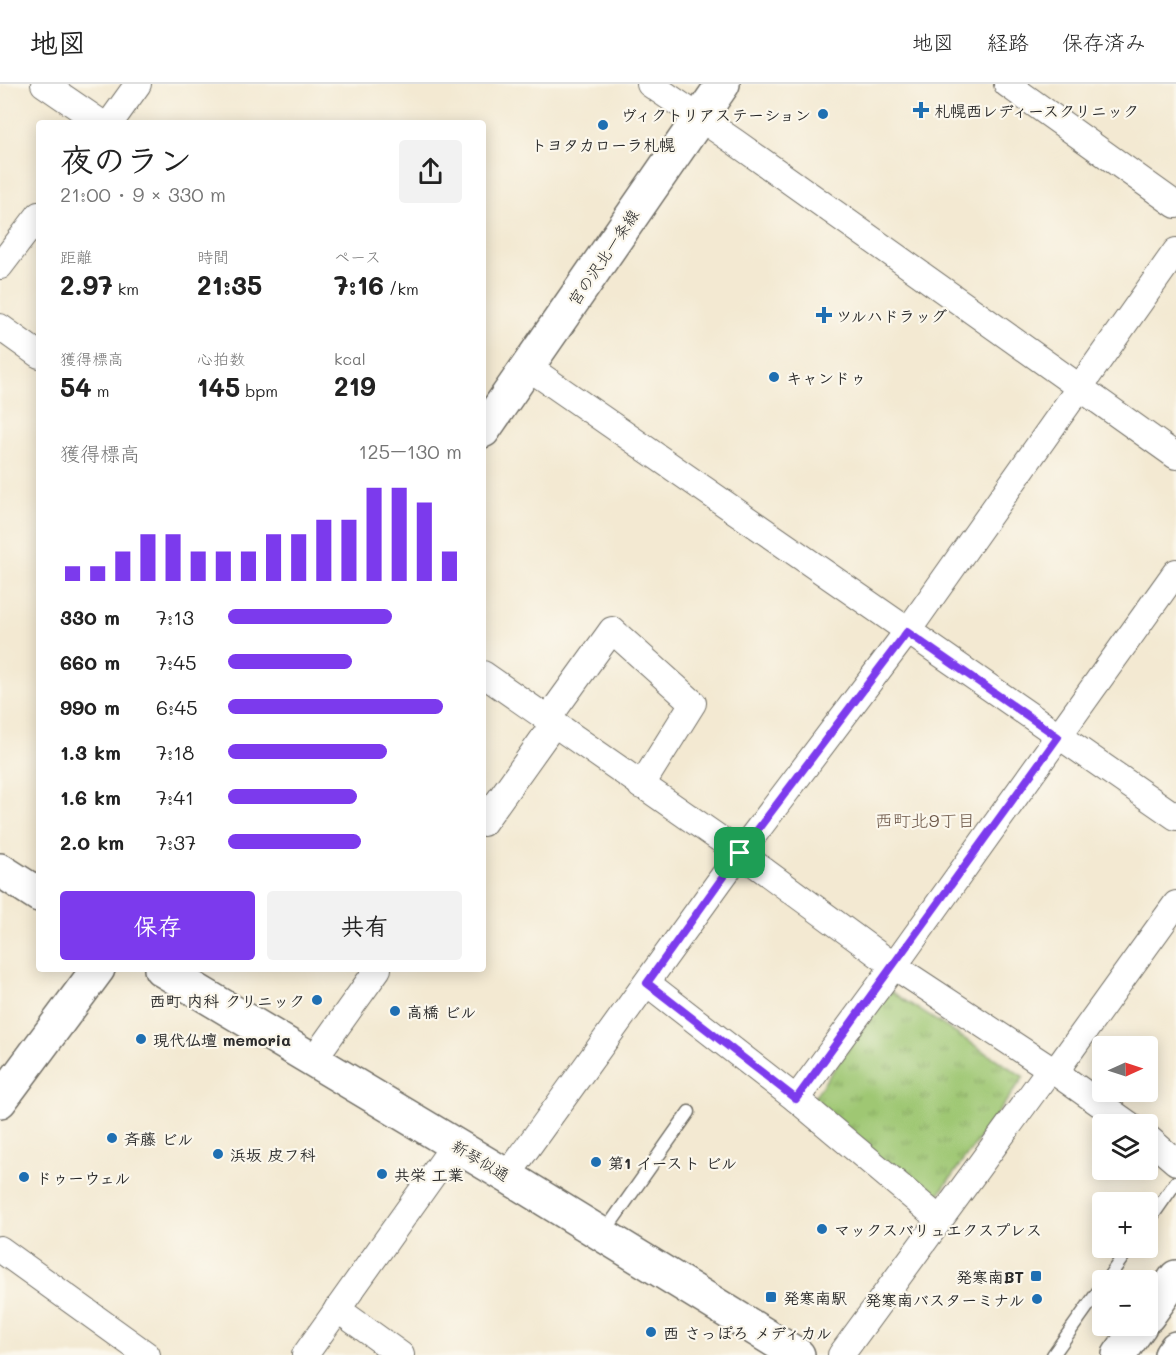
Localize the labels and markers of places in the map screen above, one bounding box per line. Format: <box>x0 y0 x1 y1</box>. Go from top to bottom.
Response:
place label: 札幌西レディースクリニック <box>934 100 1139 121</box>
marker: 札幌西レディースクリニック <box>912 101 930 119</box>
place label: ヴィクトリアステーション <box>620 104 811 125</box>
marker: ヴィクトリアステーション <box>816 107 830 121</box>
marker: トヨタカローラ札幌 <box>596 118 610 132</box>
place label: トヨタカローラ札幌 <box>531 134 675 155</box>
place label: ツルハドラッグ <box>836 305 947 326</box>
marker: ツルハドラッグ <box>817 308 831 322</box>
place label: キャンドゥ <box>786 367 866 388</box>
marker: キャンドゥ <box>767 370 781 384</box>
pin <box>714 827 765 878</box>
place label: 西町 内科 クリニック <box>149 990 305 1011</box>
marker: 西町 内科 クリニック <box>310 993 324 1007</box>
place label: 高橋 ビル <box>407 1001 476 1022</box>
marker: 高橋 ビル <box>388 1004 402 1018</box>
place label: 現代仏壇 memoria <box>153 1029 291 1050</box>
marker: 現代仏壇 memoria <box>134 1032 148 1046</box>
place label: 斉藤 ビル <box>124 1128 193 1149</box>
marker: 斉藤 ビル <box>105 1131 119 1145</box>
place label: 浜坂 皮フ科 <box>230 1144 316 1165</box>
marker: 浜坂 皮フ科 <box>211 1147 225 1161</box>
place label: 第1 イースト ビル <box>608 1152 737 1173</box>
marker: 第1 イースト ビル <box>589 1155 603 1169</box>
place label: 共栄 工業 <box>394 1164 464 1185</box>
place label: ドゥーウェル <box>36 1167 131 1188</box>
marker: 共栄 工業 <box>375 1167 389 1181</box>
marker: ドゥーウェル <box>17 1170 31 1184</box>
place label: マックスバリュエクスプレス <box>834 1219 1042 1240</box>
marker: マックスバリュエクスプレス <box>815 1222 829 1236</box>
place label: 発寒南BT <box>956 1266 1024 1287</box>
marker: 発寒南BT <box>1029 1269 1043 1283</box>
place label: 発寒南駅 <box>783 1287 847 1308</box>
place label: 発寒南バスターミナル <box>865 1289 1025 1310</box>
marker: 発寒南駅 <box>764 1290 778 1304</box>
marker: 発寒南バスターミナル <box>1030 1292 1044 1306</box>
place label: 西 さっぽろ メディカル <box>663 1322 832 1343</box>
marker: 西 さっぽろ メディカル <box>644 1325 658 1339</box>

